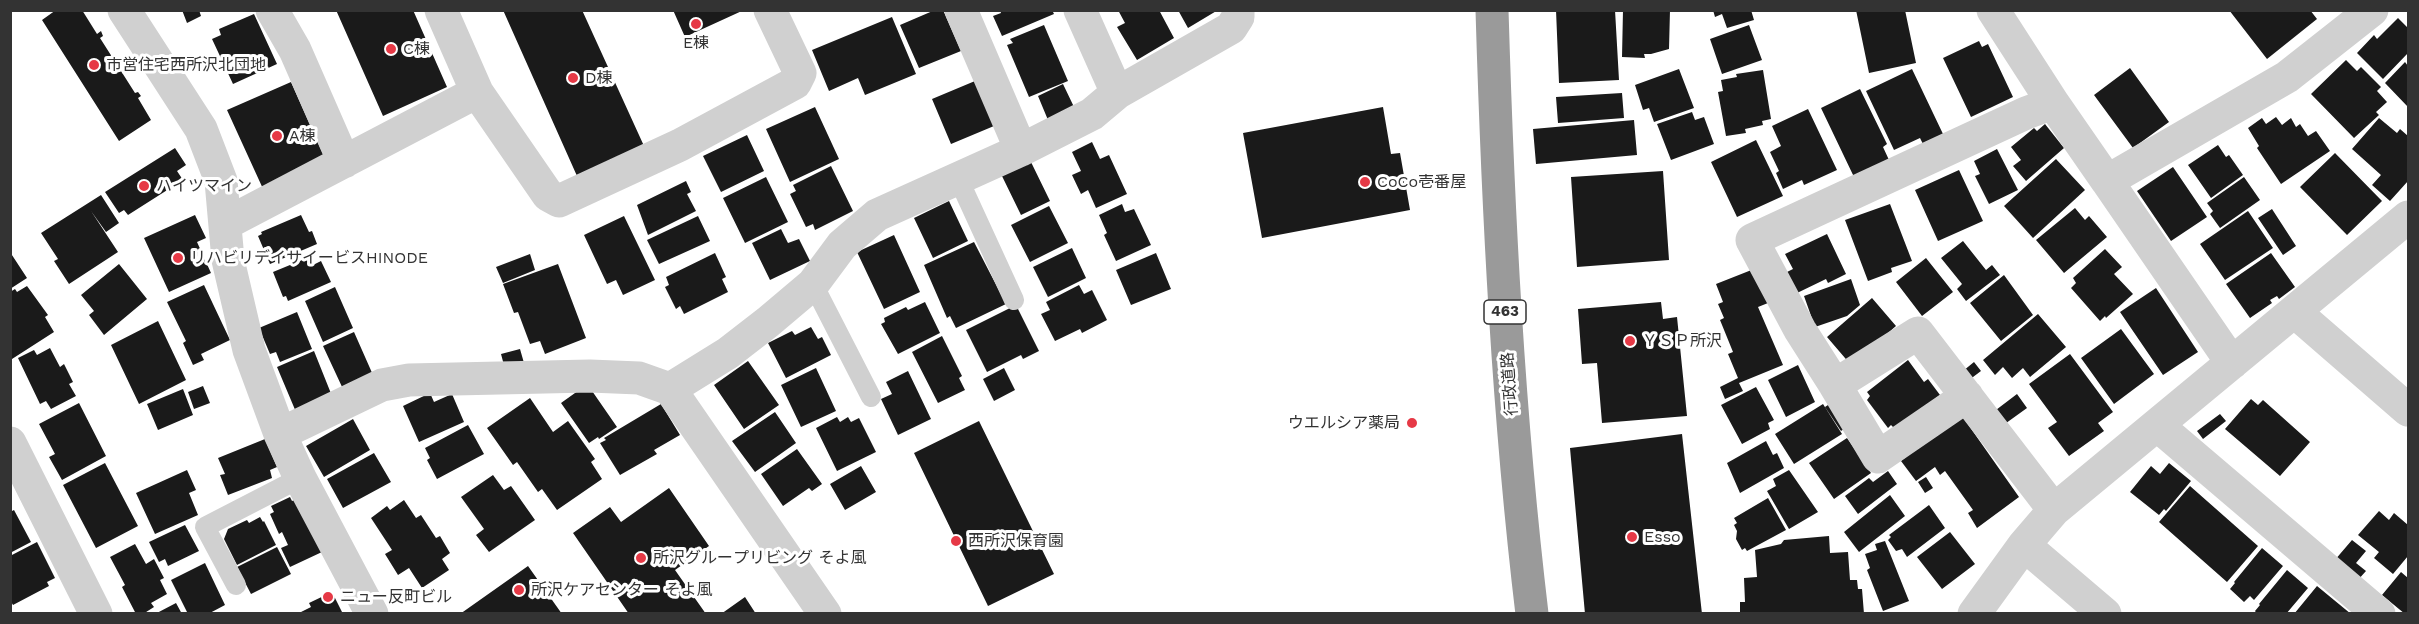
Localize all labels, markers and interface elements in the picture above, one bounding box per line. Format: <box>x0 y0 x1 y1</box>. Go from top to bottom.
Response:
marker: E棟 <box>689 17 703 31</box>
place label: E棟 <box>683 33 709 53</box>
place label: C棟 <box>403 39 430 59</box>
marker: C棟 <box>384 42 398 56</box>
place label: 市営住宅西所沢北団地 <box>106 55 266 75</box>
marker: 市営住宅西所沢北団地 <box>87 58 101 72</box>
place label: D棟 <box>585 68 613 88</box>
marker: D棟 <box>566 71 580 85</box>
place label: A棟 <box>289 126 316 146</box>
marker: A棟 <box>270 129 284 143</box>
place label: CoCo壱番屋 <box>1377 172 1466 192</box>
marker: CoCo壱番屋 <box>1358 175 1372 189</box>
place label: ハイツマイン <box>156 176 252 196</box>
marker: ハイツマイン <box>137 179 151 193</box>
place label: リハビリデイサイービスHINODE <box>190 248 428 268</box>
marker: リハビリデイサイービスHINODE <box>171 251 185 265</box>
road number: 463 <box>1484 300 1526 324</box>
place label: ＹＳＰ所沢 <box>1642 331 1722 351</box>
marker: ＹＳＰ所沢 <box>1623 334 1637 348</box>
street label: 行政道路 <box>1498 351 1522 417</box>
place label: ウエルシア薬局 <box>1288 413 1400 433</box>
marker: ウエルシア薬局 <box>1405 416 1419 430</box>
place label: Esso <box>1644 527 1681 547</box>
marker: Esso <box>1625 530 1639 544</box>
place label: 西所沢保育園 <box>968 531 1064 551</box>
marker: 西所沢保育園 <box>949 534 963 548</box>
place label: 所沢グループリビング そよ風 <box>653 548 866 568</box>
marker: 所沢グループリビング そよ風 <box>634 551 648 565</box>
place label: 所沢ケアセンター そよ風 <box>531 580 712 600</box>
marker: 所沢ケアセンター そよ風 <box>512 583 526 597</box>
place label: ニュー反町ビル <box>340 587 452 607</box>
marker: ニュー反町ビル <box>321 590 335 604</box>

